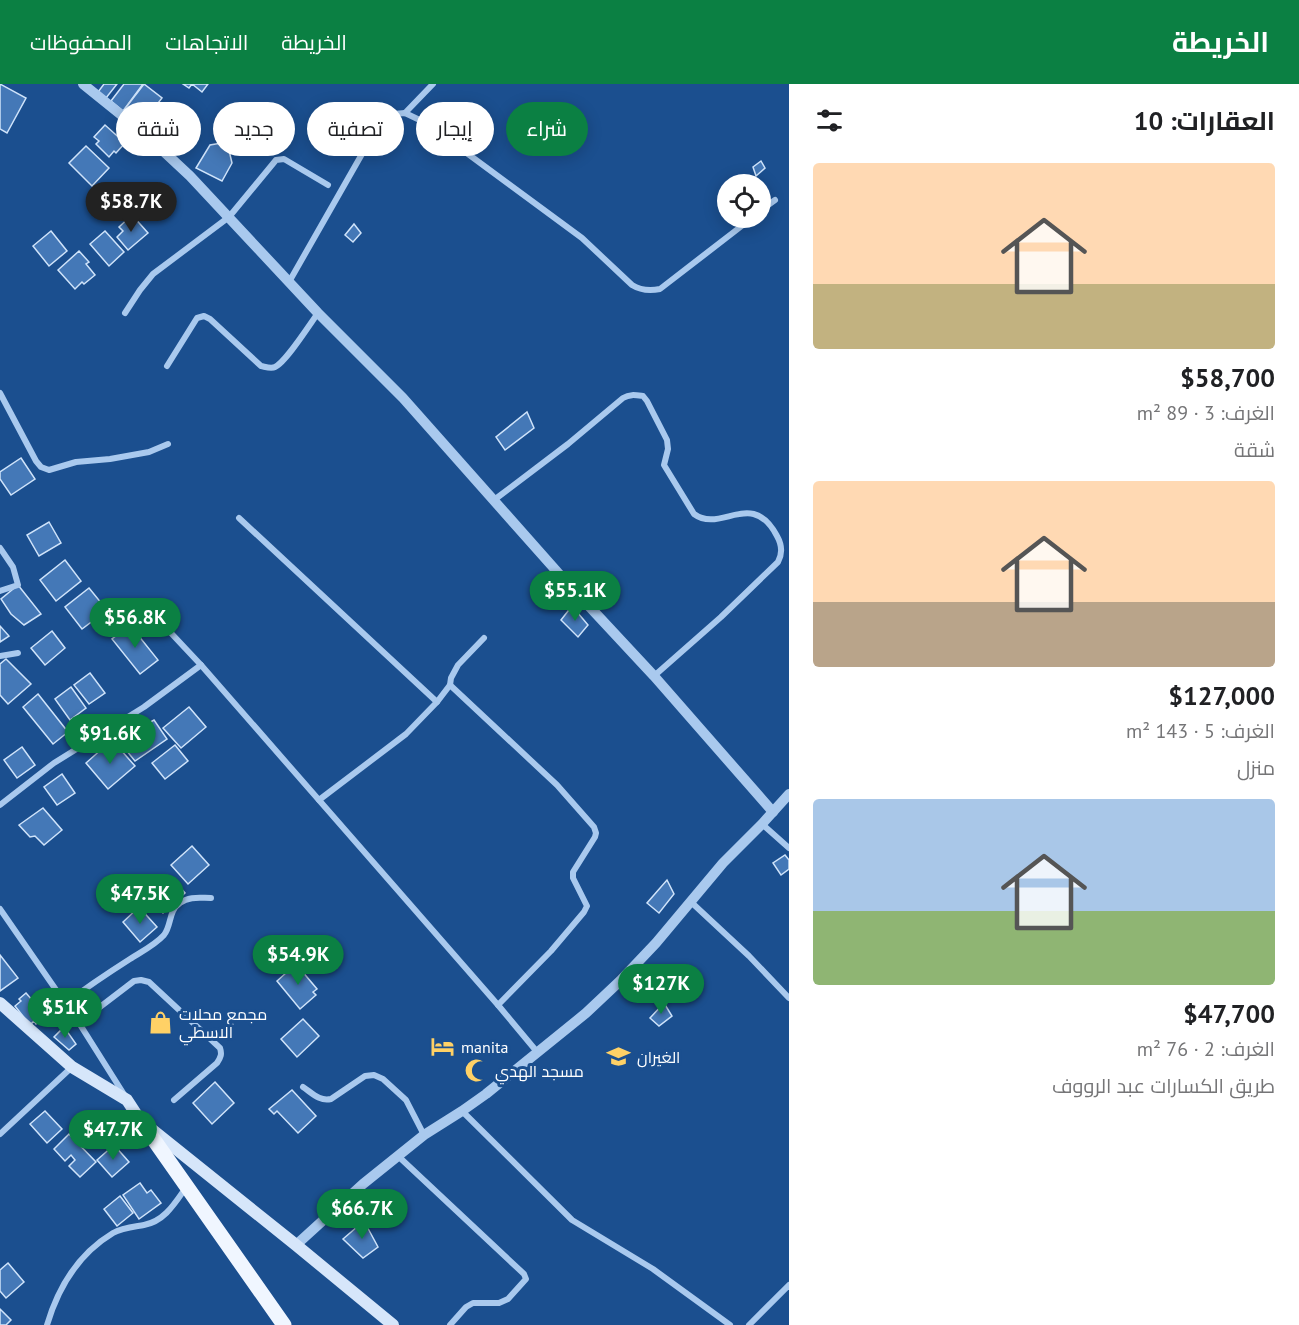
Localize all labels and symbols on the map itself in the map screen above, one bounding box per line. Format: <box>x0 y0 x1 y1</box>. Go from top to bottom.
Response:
pin: $58.7K <box>82 182 180 233</box>
pin: $55.1K <box>526 571 624 622</box>
pin: $56.8K <box>86 598 184 649</box>
pin: $91.6K <box>61 714 159 765</box>
pin: $47.5K <box>91 874 189 925</box>
pin: $54.9K <box>249 935 347 986</box>
pin: $127K <box>619 964 703 1015</box>
pin: $51K <box>29 988 101 1039</box>
place label: مجمع محلات الاسطي <box>179 1004 267 1046</box>
shop icon: مجمع محلات الاسطي <box>148 1010 174 1036</box>
hotel icon: manita <box>430 1034 456 1060</box>
place label: manita <box>461 1037 508 1057</box>
school or university icon: الغيران <box>606 1044 632 1070</box>
place label: الغيران <box>637 1047 680 1068</box>
mosque icon: مسجد الهدي <box>464 1058 490 1084</box>
place label: مسجد الهدي <box>495 1061 584 1085</box>
pin: $47.7K <box>64 1110 162 1161</box>
pin: $66.7K <box>313 1189 411 1240</box>

